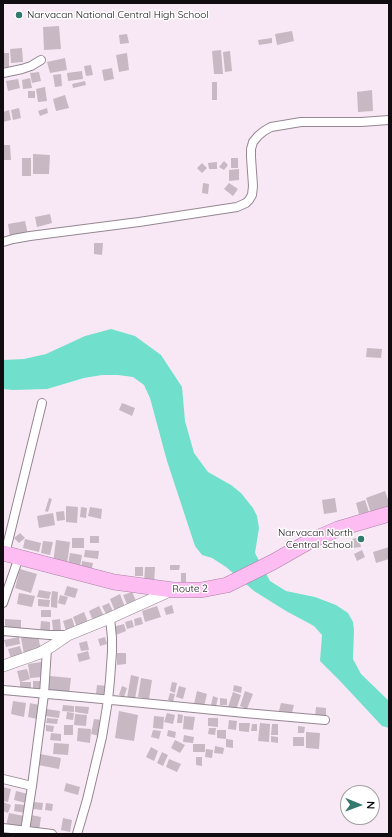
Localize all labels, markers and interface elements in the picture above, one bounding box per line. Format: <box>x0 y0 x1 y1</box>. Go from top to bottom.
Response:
place label: Narvacan National Central High School <box>27 9 209 21</box>
marker: Narvacan National Central High School <box>14 10 24 20</box>
place label: Narvacan North Central School <box>278 527 353 550</box>
marker: Narvacan North Central School <box>356 534 366 544</box>
street label: Route 2 <box>172 583 208 595</box>
north arrow <box>340 785 380 825</box>
text: N <box>364 801 378 809</box>

